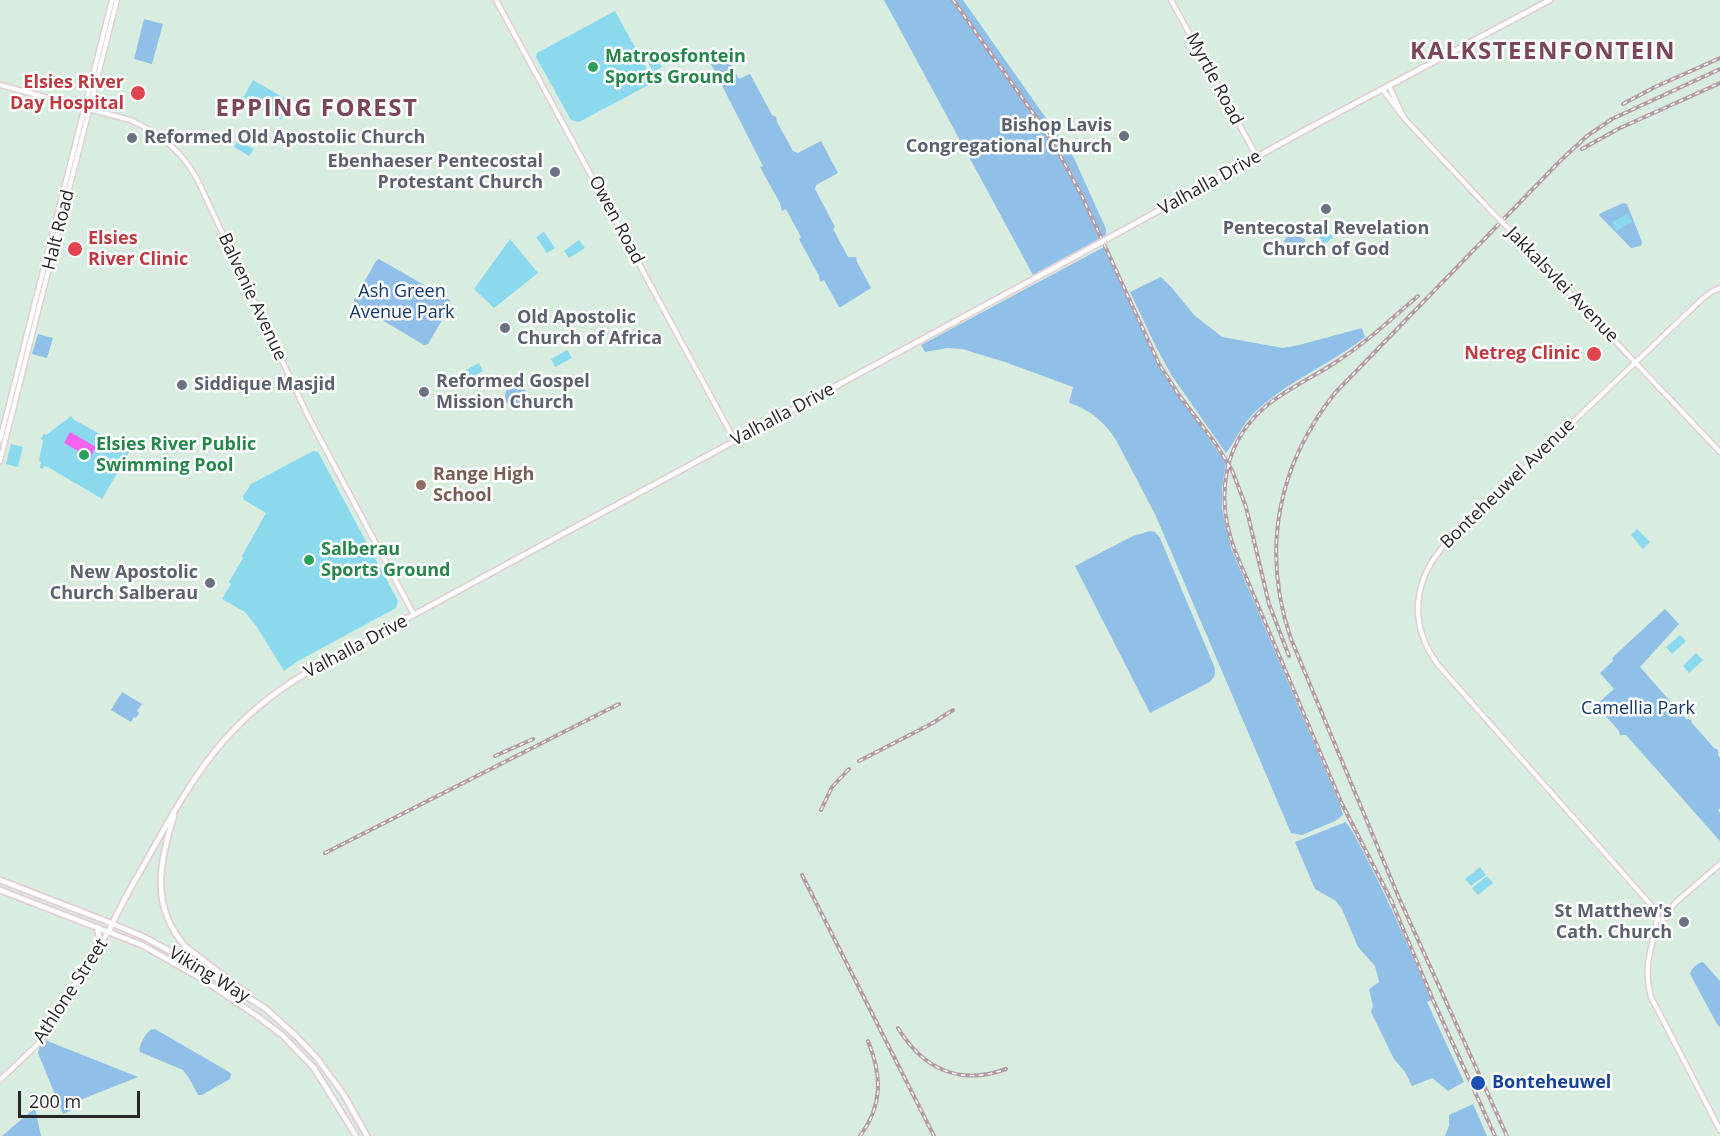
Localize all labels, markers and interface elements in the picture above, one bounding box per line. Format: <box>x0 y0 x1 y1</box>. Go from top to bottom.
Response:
street label: Myrtle Road <box>1181 29 1247 129</box>
district label: KALKSTEENFONTEIN <box>1410 38 1676 66</box>
place label: Matroosfontein Sports Ground <box>605 46 746 88</box>
marker: Matroosfontein Sports Ground <box>586 60 600 74</box>
place label: Elsies River Day Hospital <box>10 72 124 115</box>
marker: Elsies River Day Hospital <box>129 84 147 102</box>
district label: EPPING FOREST <box>216 95 418 123</box>
place label: Bishop Lavis Congregational Church <box>906 115 1112 158</box>
place label: Reformed Old Apostolic Church <box>144 127 425 149</box>
marker: Bishop Lavis Congregational Church <box>1117 129 1131 143</box>
marker: Reformed Old Apostolic Church <box>125 131 139 145</box>
street label: Valhalla Drive <box>1155 146 1265 220</box>
place label: Ebenhaeser Pentecostal Protestant Church <box>328 151 543 194</box>
marker: Ebenhaeser Pentecostal Protestant Church <box>548 165 562 179</box>
street label: Owen Road <box>584 172 648 268</box>
street label: Halt Road <box>39 188 79 272</box>
marker: Pentecostal Revelation Church of God <box>1319 202 1333 216</box>
place label: Pentecostal Revelation Church of God <box>1223 218 1429 260</box>
street label: Jakkalsvlei Avenue <box>1501 223 1623 347</box>
place label: Elsies River Clinic <box>88 228 188 270</box>
street label: Balvenie Avenue <box>213 230 291 364</box>
marker: Elsies River Clinic <box>66 240 84 258</box>
park label: Ash Green Avenue Park <box>350 281 454 324</box>
place label: Old Apostolic Church of Africa <box>517 307 662 350</box>
marker: Old Apostolic Church of Africa <box>498 321 512 335</box>
place label: Netreg Clinic <box>1464 343 1580 365</box>
marker: Netreg Clinic <box>1585 345 1603 363</box>
place label: Reformed Gospel Mission Church <box>436 371 590 413</box>
place label: Siddique Masjid <box>194 374 335 396</box>
marker: Siddique Masjid <box>175 378 189 392</box>
street label: Valhalla Drive <box>728 379 838 451</box>
marker: Reformed Gospel Mission Church <box>417 385 431 399</box>
street label: Bonteheuwel Avenue <box>1436 414 1580 554</box>
place label: Elsies River Public Swimming Pool <box>96 434 256 476</box>
marker: Elsies River Public Swimming Pool <box>77 448 91 462</box>
place label: Range High School <box>433 464 534 506</box>
marker: Range High School <box>414 478 428 492</box>
place label: Salberau Sports Ground <box>321 539 450 582</box>
marker: Salberau Sports Ground <box>302 553 316 567</box>
place label: New Apostolic Church Salberau <box>50 562 198 604</box>
marker: New Apostolic Church Salberau <box>203 576 217 590</box>
street label: Valhalla Drive <box>301 611 411 683</box>
park label: Camellia Park <box>1581 698 1695 720</box>
place label: St Matthew's Cath. Church <box>1555 901 1672 944</box>
marker: St Matthew's Cath. Church <box>1677 915 1691 929</box>
street label: Athlone Street <box>29 935 113 1047</box>
street label: Viking Way <box>165 942 253 1008</box>
place label: Bonteheuwel <box>1492 1072 1611 1094</box>
marker: Bonteheuwel <box>1469 1074 1487 1092</box>
scale bar <box>21 1079 142 1117</box>
text: 200 m <box>29 1089 81 1113</box>

